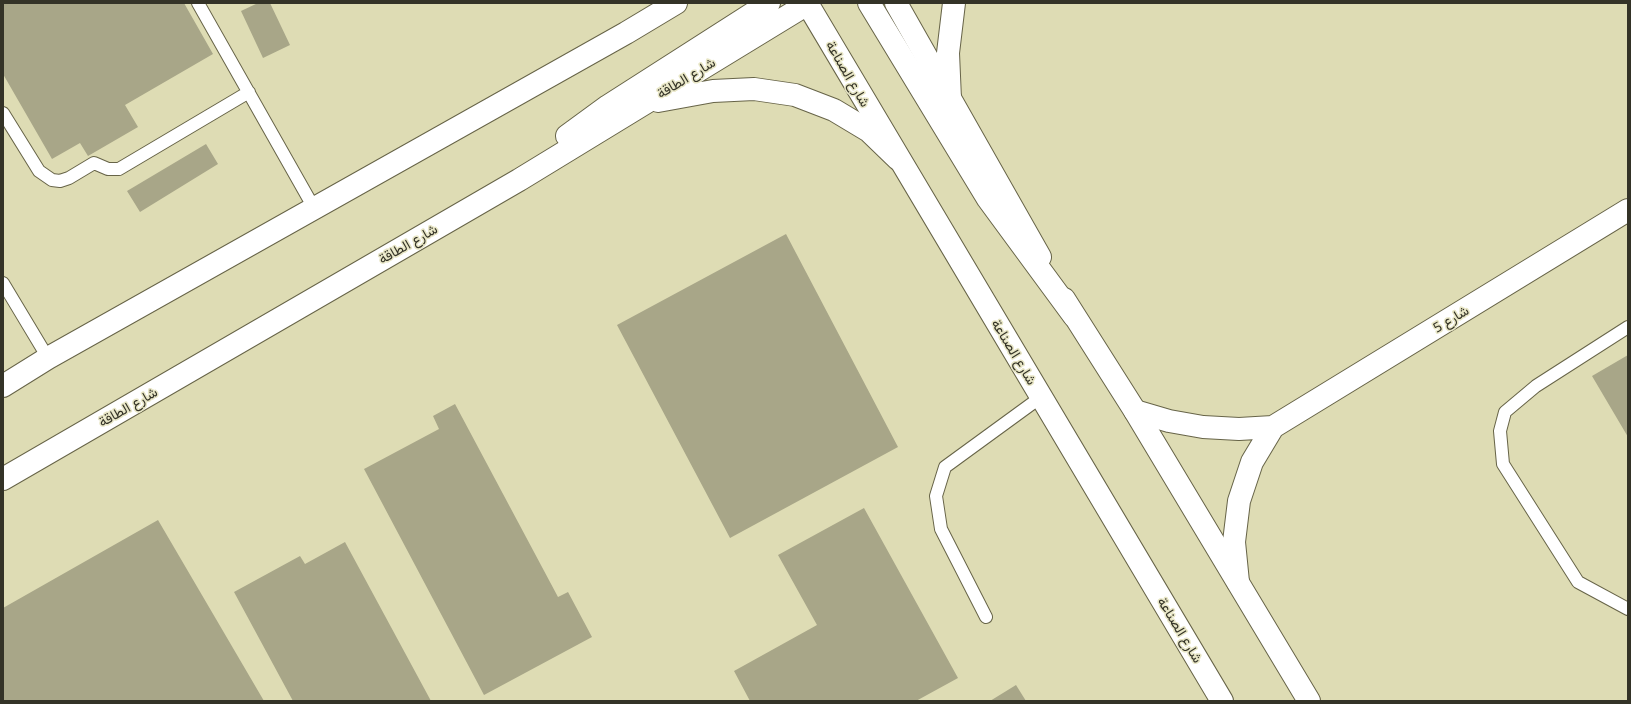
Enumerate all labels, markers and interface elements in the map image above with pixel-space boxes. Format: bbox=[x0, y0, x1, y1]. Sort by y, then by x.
street label: شارع الصناعة bbox=[822, 38, 874, 110]
street label: شارع الطاقة bbox=[654, 54, 718, 102]
street label: شارع الطاقة bbox=[376, 220, 440, 268]
street label: شارع 5 bbox=[1430, 302, 1472, 336]
street label: شارع الصناعة bbox=[988, 316, 1040, 388]
street label: شارع الطاقة bbox=[96, 383, 160, 431]
street label: شارع الصناعة bbox=[1154, 594, 1206, 666]

